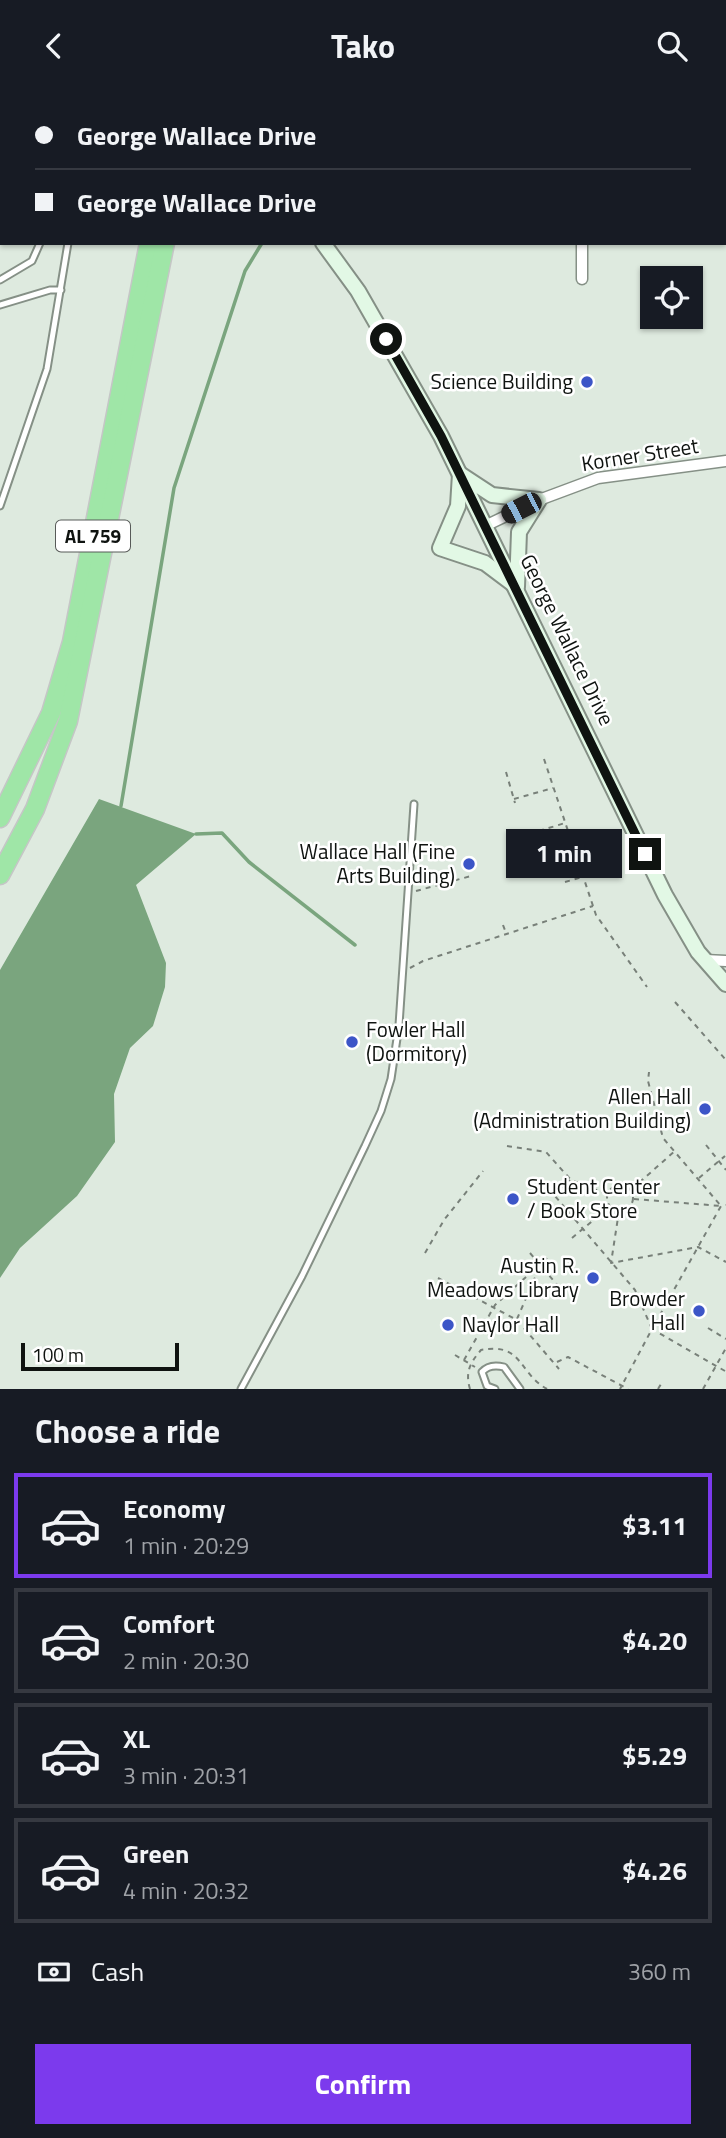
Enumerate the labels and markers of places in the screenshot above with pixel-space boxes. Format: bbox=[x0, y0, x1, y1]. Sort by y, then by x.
place label: Science Building bbox=[430, 365, 573, 397]
marker: Science Building bbox=[579, 374, 595, 390]
place label: Wallace Hall (Fine Arts Building) bbox=[300, 835, 455, 891]
marker: Wallace Hall (Fine Arts Building) bbox=[461, 856, 477, 872]
place label: Fowler Hall (Dormitory) bbox=[366, 1013, 467, 1069]
marker: Fowler Hall (Dormitory) bbox=[344, 1034, 360, 1050]
place label: Allen Hall (Administration Building) bbox=[473, 1080, 691, 1136]
marker: Allen Hall (Administration Building) bbox=[697, 1101, 713, 1117]
place label: Student Center / Book Store bbox=[527, 1170, 660, 1226]
marker: Student Center / Book Store bbox=[505, 1191, 521, 1207]
place label: Austin R. Meadows Library bbox=[427, 1249, 579, 1305]
marker: Austin R. Meadows Library bbox=[585, 1270, 601, 1286]
place label: Browder Hall bbox=[609, 1282, 685, 1338]
marker: Browder Hall bbox=[691, 1303, 707, 1319]
place label: Naylor Hall bbox=[462, 1308, 559, 1340]
marker: Naylor Hall bbox=[440, 1317, 456, 1333]

